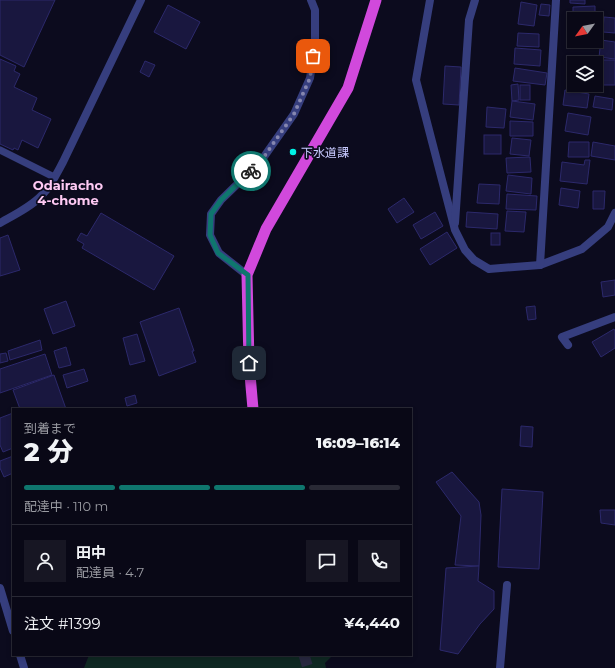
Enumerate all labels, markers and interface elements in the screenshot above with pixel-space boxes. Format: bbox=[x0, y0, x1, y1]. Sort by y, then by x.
north arrow bbox=[567, 12, 603, 48]
map controls bbox=[567, 12, 603, 92]
pin bbox=[296, 39, 330, 73]
icon: bag bbox=[302, 45, 324, 67]
button: layers bbox=[567, 56, 603, 92]
place label: 下水道課 bbox=[301, 145, 349, 160]
marker: 下水道課 bbox=[288, 147, 298, 157]
courier bbox=[231, 151, 271, 191]
icon: bike bbox=[240, 160, 262, 182]
district label: Odairacho 4-chome bbox=[33, 177, 104, 208]
pin bbox=[232, 346, 266, 380]
icon: home bbox=[238, 352, 260, 374]
text: 到着まで bbox=[24, 420, 76, 436]
text: 16:09–16:14 bbox=[316, 433, 400, 452]
text: 2 分 bbox=[24, 436, 73, 468]
text: 配達中 · 110 m bbox=[24, 498, 108, 514]
button: person bbox=[24, 540, 66, 582]
button: chat bbox=[306, 540, 348, 582]
button: phone bbox=[358, 540, 400, 582]
text: 田中 bbox=[76, 543, 106, 562]
text: 配達員 · 4.7 bbox=[76, 564, 144, 580]
text: ¥4,440 bbox=[344, 613, 400, 632]
text: 注文 #1399 bbox=[24, 614, 101, 633]

